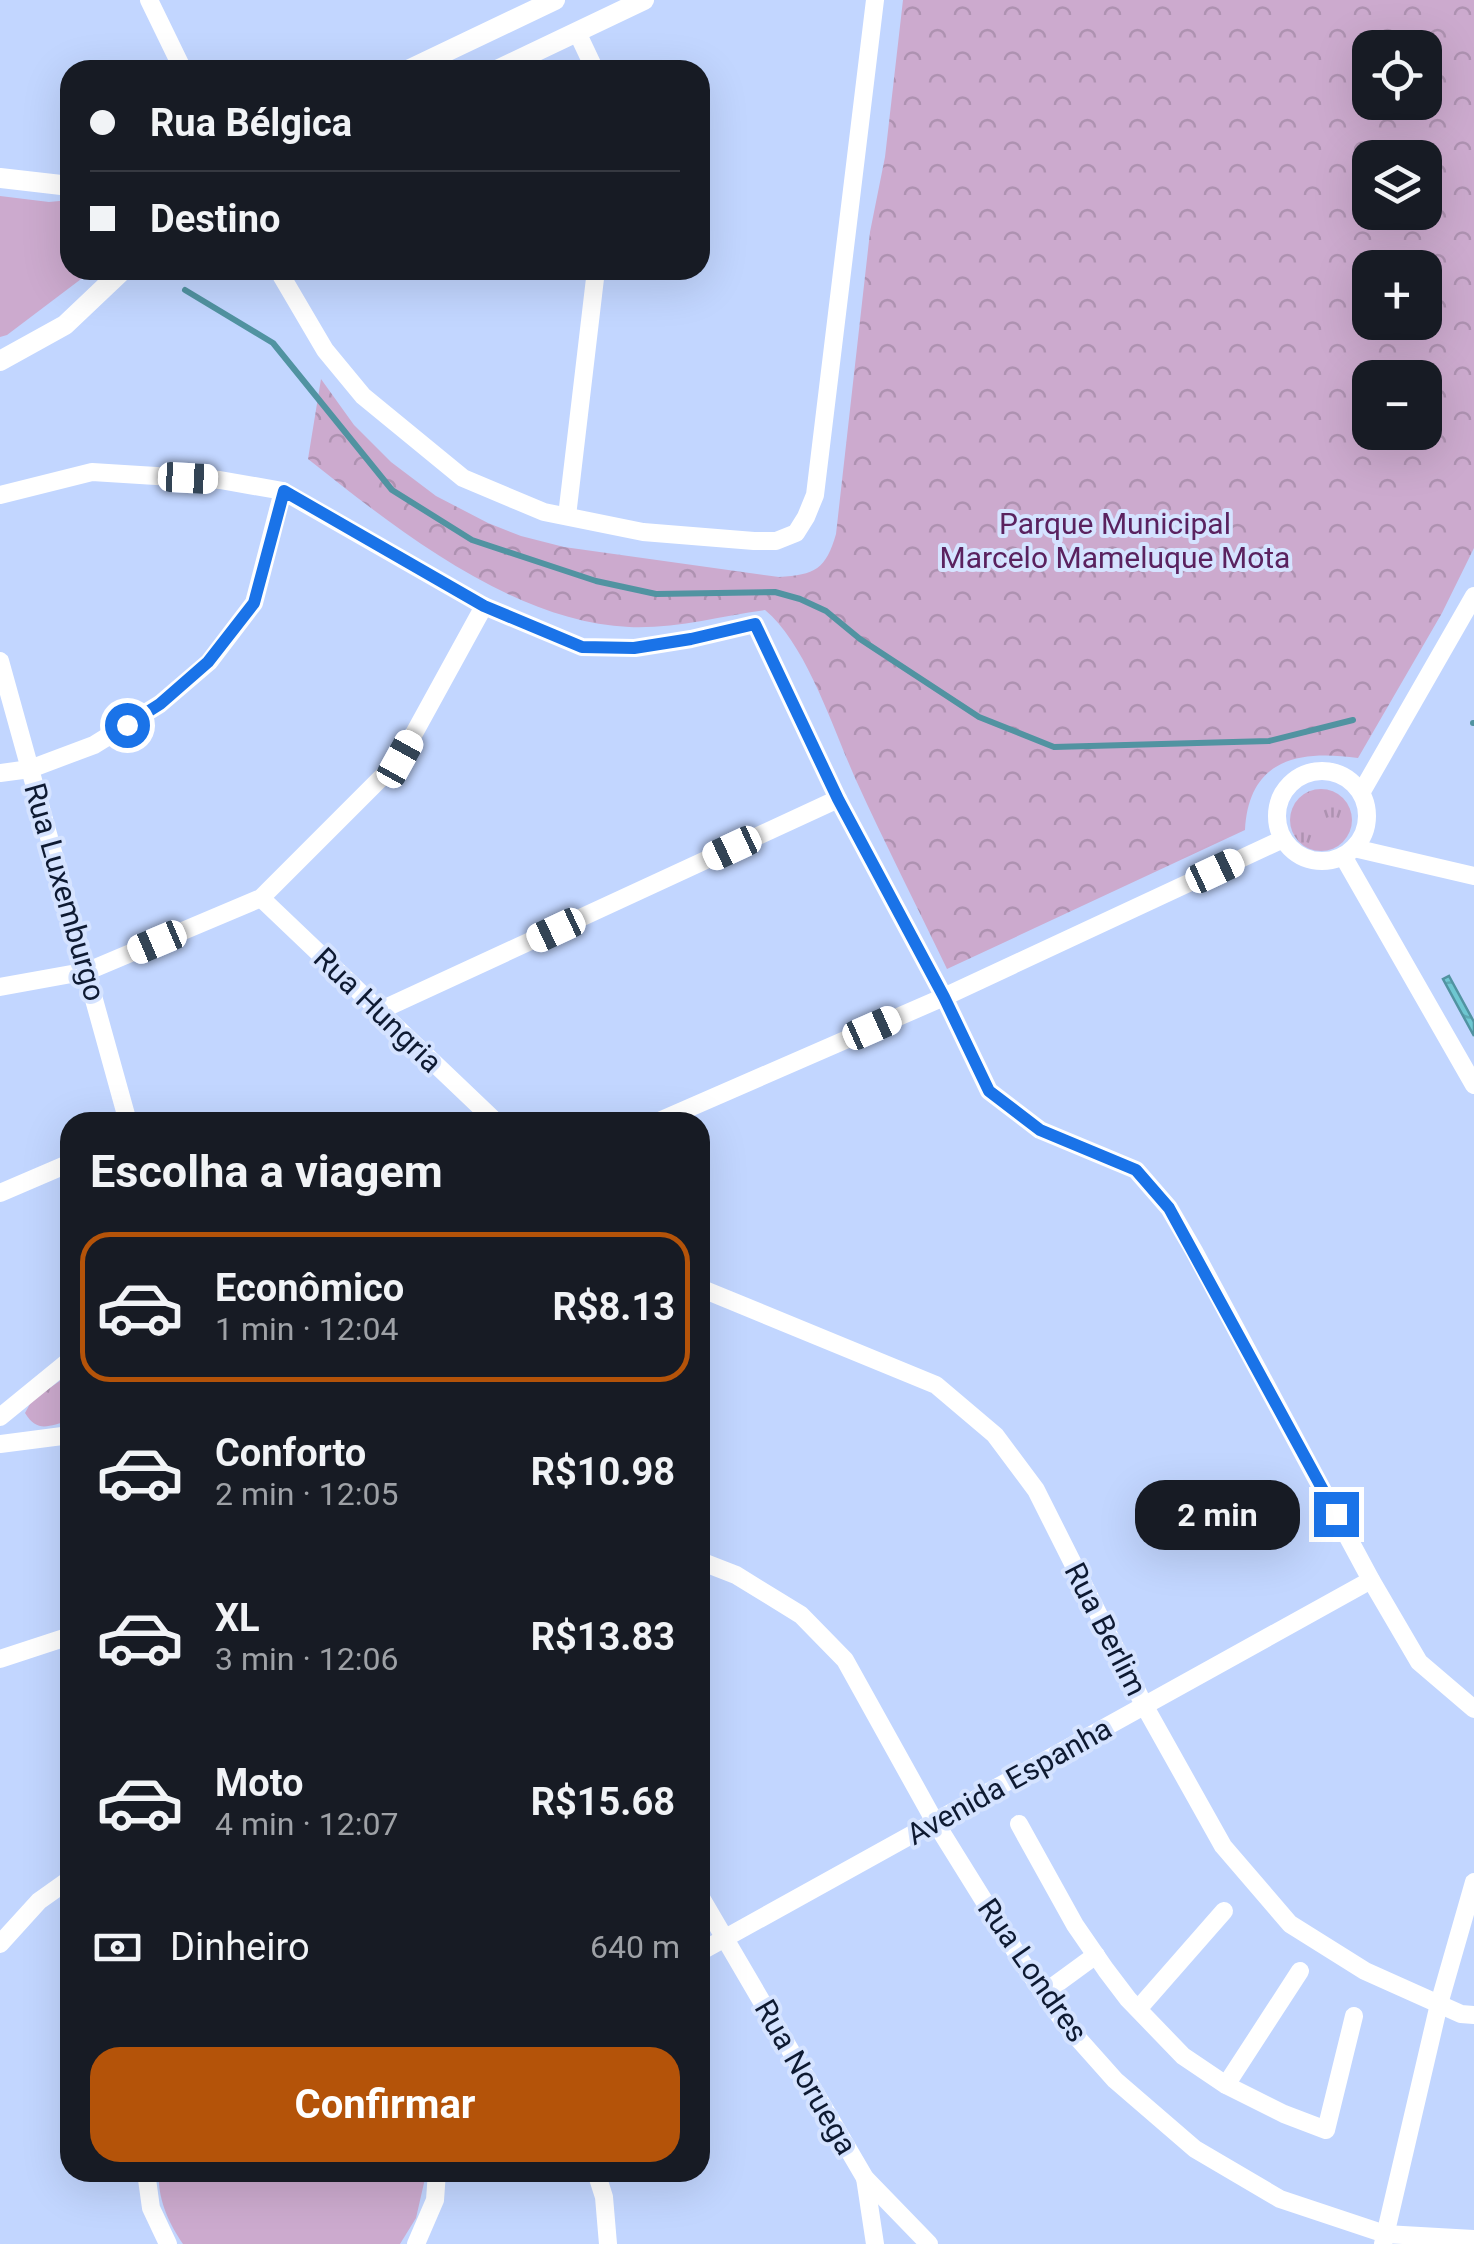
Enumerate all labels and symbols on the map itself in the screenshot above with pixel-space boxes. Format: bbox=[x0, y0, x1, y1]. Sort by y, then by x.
car bbox=[157, 461, 219, 495]
park label: Parque Municipal Marcelo Mameluque Mota bbox=[940, 506, 1290, 575]
route start bbox=[105, 703, 150, 748]
car bbox=[372, 725, 428, 793]
street label: Rua Luxemburgo bbox=[17, 779, 113, 1005]
car bbox=[698, 822, 766, 874]
car bbox=[1181, 845, 1249, 897]
car bbox=[522, 904, 590, 956]
car bbox=[124, 916, 190, 968]
street label: Rua Hungria bbox=[307, 940, 449, 1080]
car bbox=[838, 1002, 906, 1054]
callout: 2 min bbox=[1136, 1479, 1301, 1549]
route end bbox=[1314, 1492, 1359, 1537]
street label: Rua Berlim bbox=[1058, 1557, 1154, 1701]
street label: Avenida Espanha bbox=[900, 1710, 1118, 1852]
street label: Rua Londres bbox=[971, 1892, 1095, 2048]
street label: Rua Noruega bbox=[748, 1993, 864, 2161]

